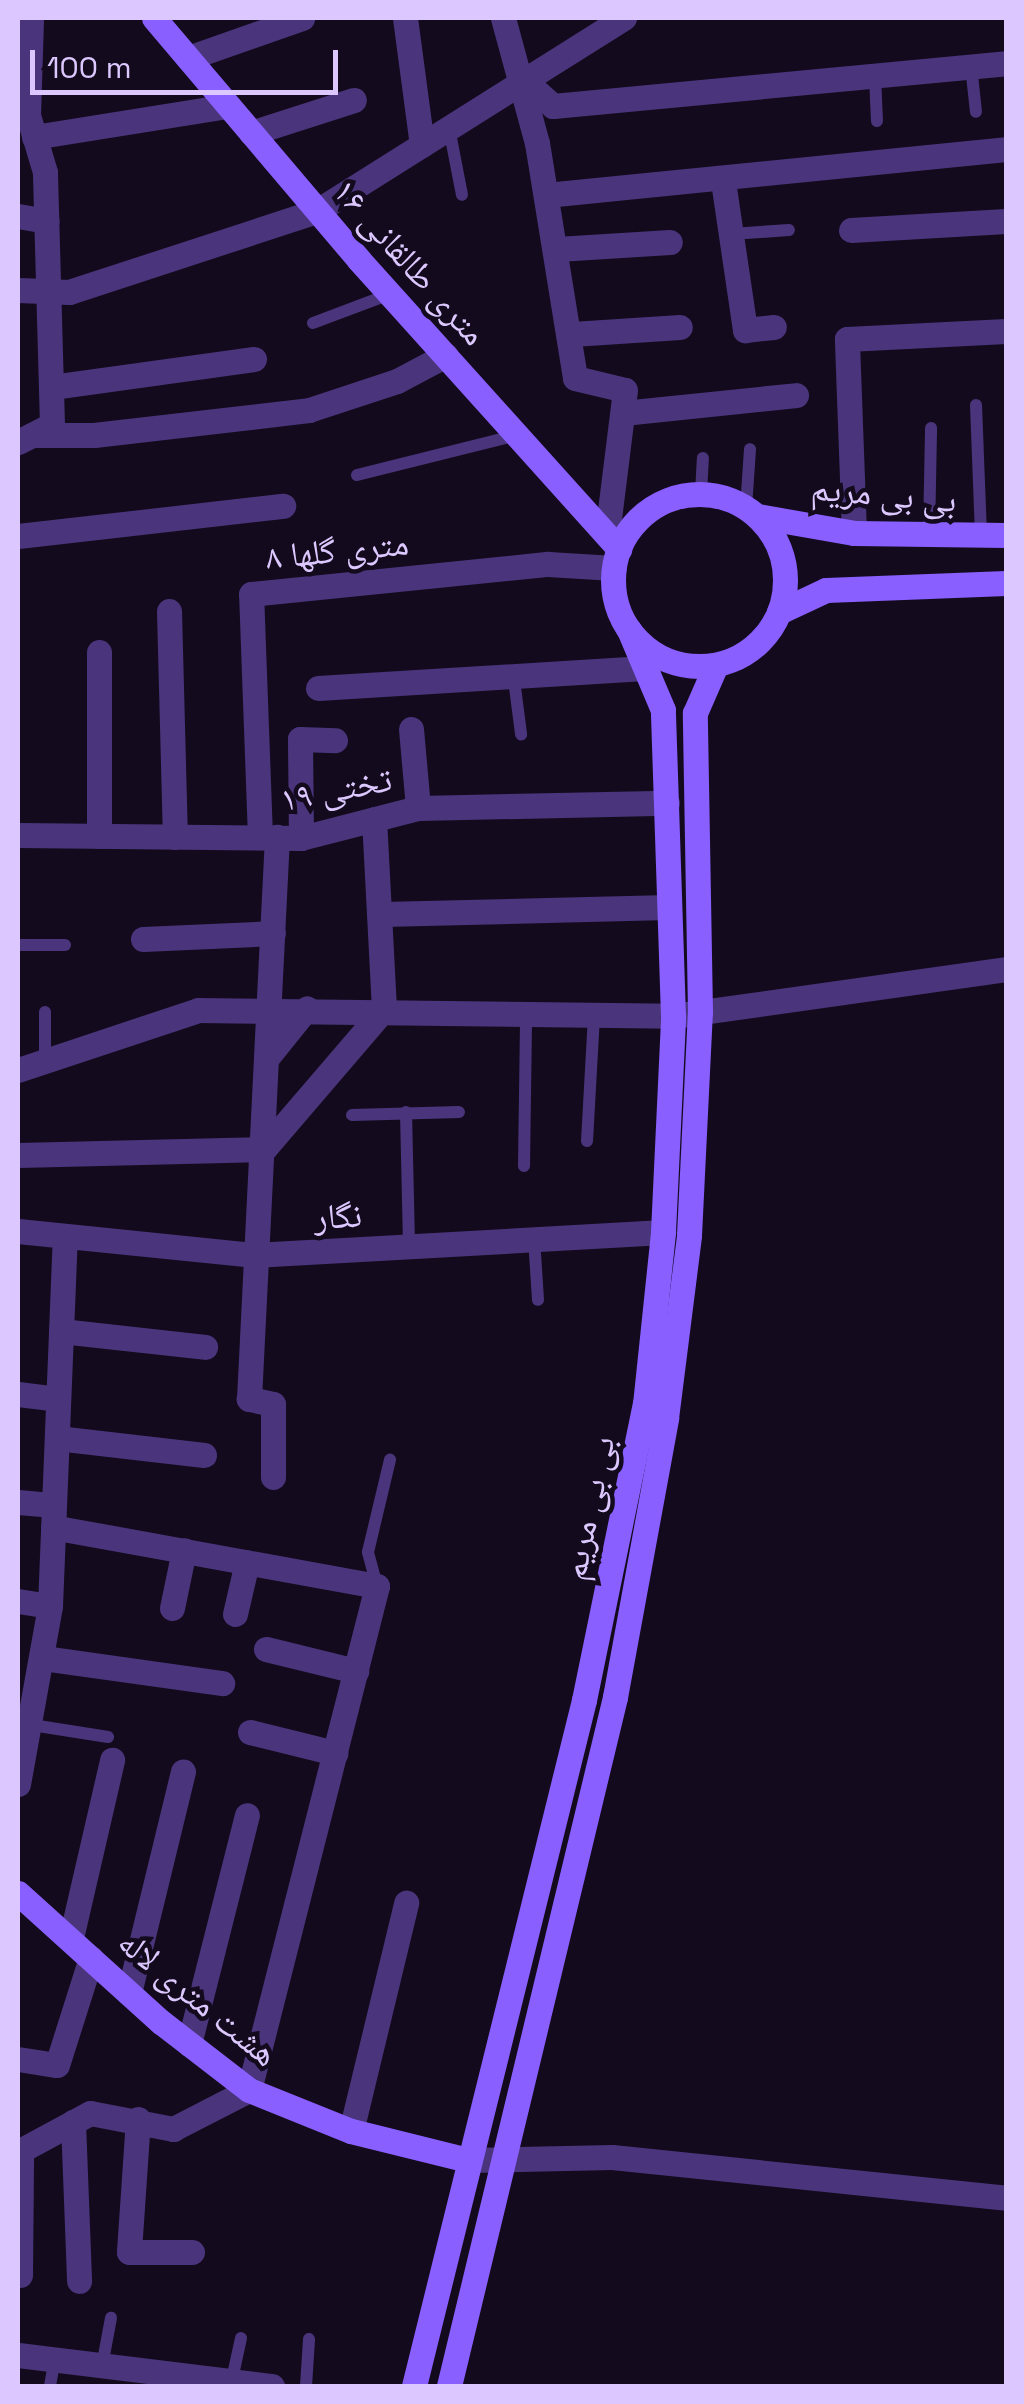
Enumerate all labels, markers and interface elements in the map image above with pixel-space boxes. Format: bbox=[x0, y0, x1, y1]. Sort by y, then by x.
scale bar bbox=[35, 30, 342, 92]
text: 100 m bbox=[47, 48, 132, 87]
street label: ۱۶ متری طالقانی bbox=[324, 170, 496, 354]
street label: بی بی مریم bbox=[809, 467, 959, 521]
street label: ۸ متری گلها bbox=[264, 522, 410, 578]
street label: تختی ۱۹ bbox=[277, 758, 395, 820]
street label: نگار bbox=[313, 1194, 363, 1238]
street label: بی بی مریم bbox=[552, 1432, 624, 1584]
street label: هشت متری لاله bbox=[110, 1921, 286, 2075]

